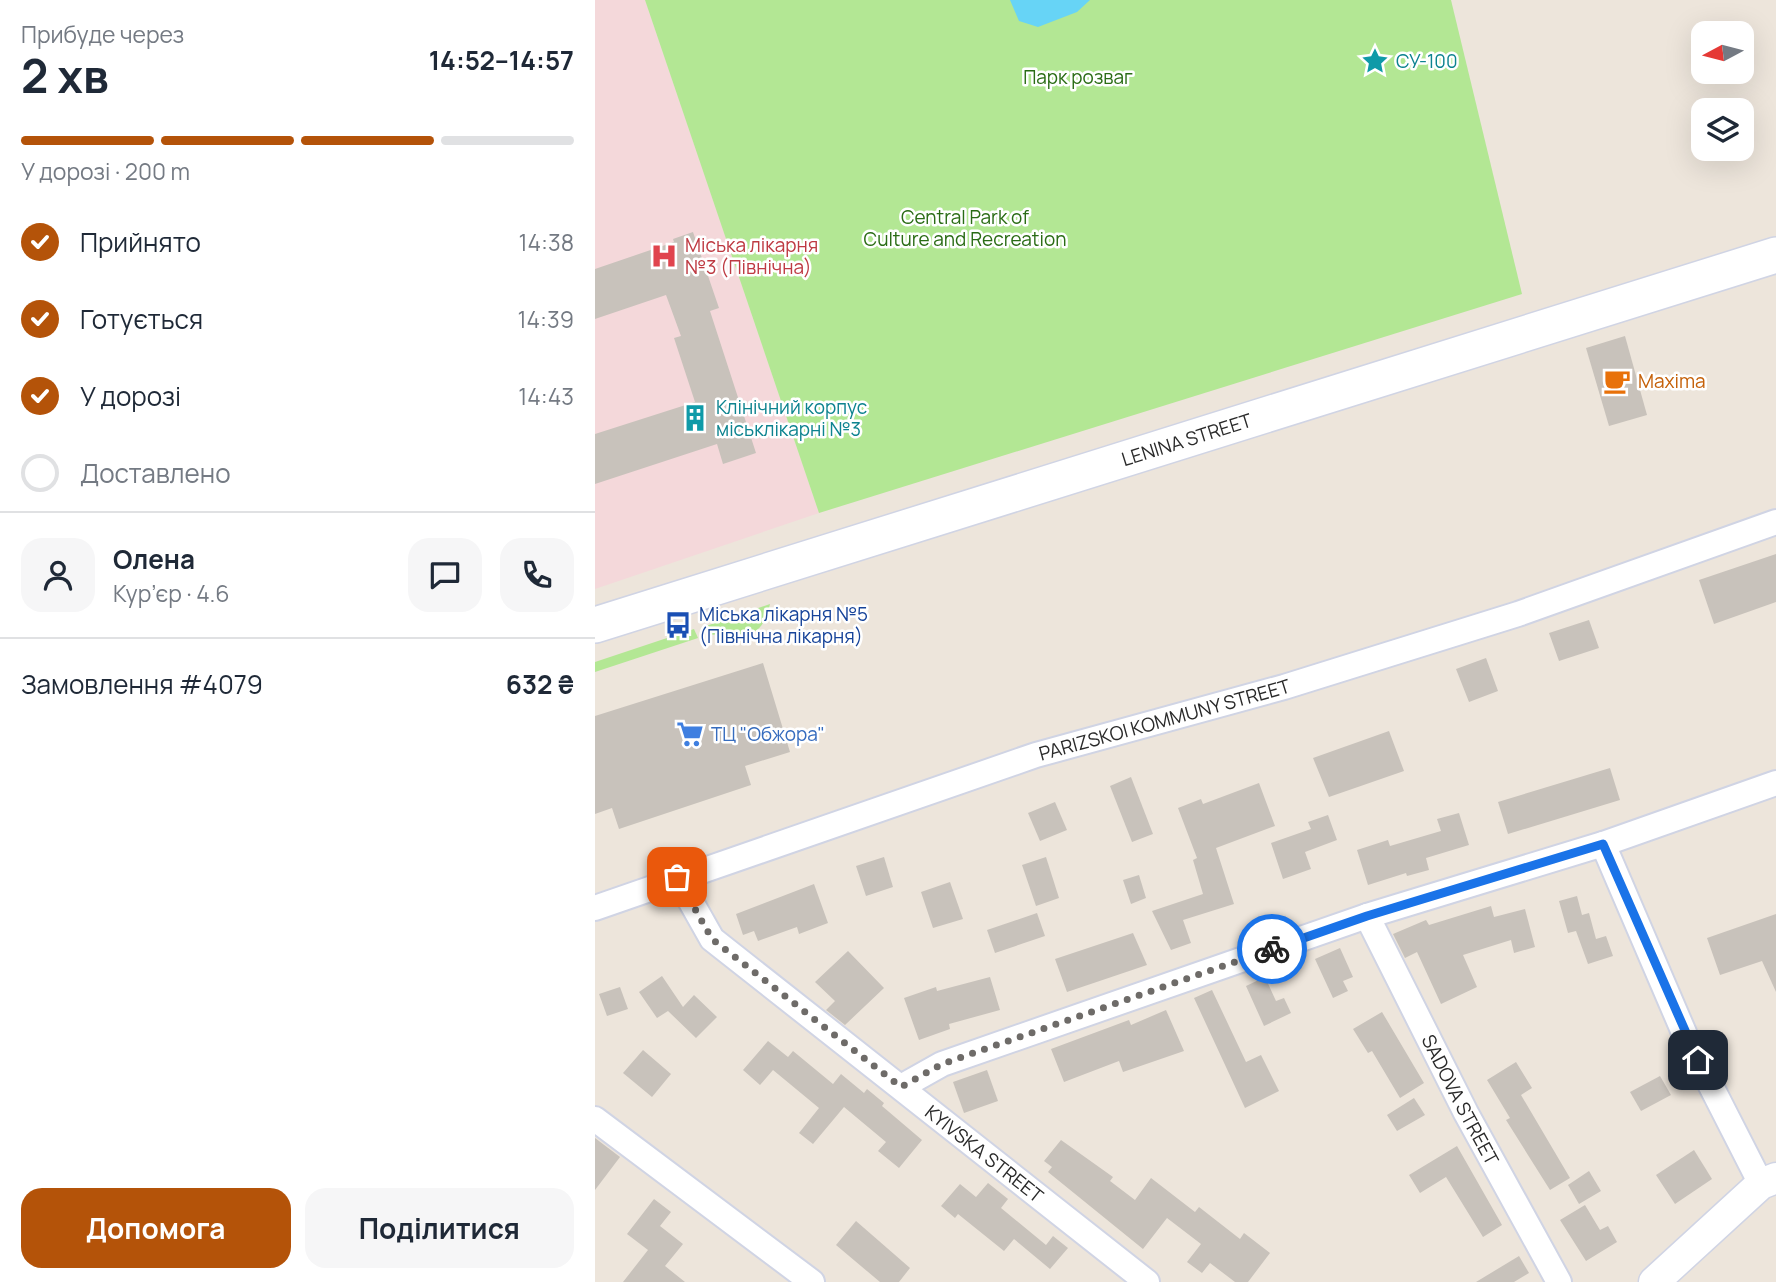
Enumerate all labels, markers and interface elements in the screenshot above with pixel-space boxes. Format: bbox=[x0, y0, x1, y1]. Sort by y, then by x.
text: Прибуде через bbox=[21, 18, 184, 50]
north arrow bbox=[1691, 21, 1753, 84]
map controls bbox=[1691, 21, 1754, 161]
text: 14:52–14:57 bbox=[429, 42, 574, 78]
text: 2 хв bbox=[21, 44, 109, 107]
place icon: СУ-100 bbox=[1360, 46, 1390, 76]
place label: СУ-100 bbox=[1396, 48, 1458, 74]
park label: Парк розваг bbox=[1023, 64, 1133, 90]
button: layers bbox=[1691, 98, 1754, 161]
text: У дорозі · 200 m bbox=[21, 155, 190, 187]
park label: Central Park of Culture and Recreation bbox=[864, 204, 1066, 252]
icon: check bbox=[21, 223, 59, 261]
text: Прийнято bbox=[80, 224, 201, 260]
text: 14:38 bbox=[519, 226, 574, 258]
place label: Міська лікарня №3 (Північна) bbox=[685, 232, 818, 280]
hospital icon: Міська лікарня №3 (Північна) bbox=[649, 241, 679, 271]
icon: check bbox=[21, 300, 59, 338]
text: Готується bbox=[80, 301, 203, 337]
text: 14:39 bbox=[518, 303, 574, 335]
cafe icon: Maxima bbox=[1602, 366, 1632, 396]
place label: Maxima bbox=[1638, 368, 1706, 394]
icon: check bbox=[21, 377, 59, 415]
text: У дорозі bbox=[80, 378, 181, 414]
text: 14:43 bbox=[518, 380, 574, 412]
place label: Клінічний корпус міськлікарні №3 bbox=[716, 394, 867, 442]
building icon: Клінічний корпус міськлікарні №3 bbox=[680, 403, 710, 433]
street label: LENINA STREET bbox=[1118, 407, 1256, 472]
text: Доставлено bbox=[80, 455, 231, 491]
button: person bbox=[21, 538, 95, 612]
button: chat bbox=[408, 538, 482, 612]
button: phone bbox=[500, 538, 574, 612]
text: Олена bbox=[113, 541, 195, 577]
text: Кур’єр · 4.6 bbox=[113, 577, 230, 609]
place label: Міська лікарня №5 (Північна лікарня) bbox=[699, 601, 868, 649]
bus stop icon: Міська лікарня №5 (Північна лікарня) bbox=[663, 610, 693, 640]
text: Замовлення #4079 bbox=[21, 666, 263, 702]
text: 632 ₴ bbox=[506, 666, 574, 702]
street label: PARIZSKOI KOMMUNY STREET bbox=[1036, 673, 1294, 767]
supermarket icon: ТЦ "Обжора" bbox=[675, 719, 705, 749]
place label: ТЦ "Обжора" bbox=[711, 721, 825, 747]
pin bbox=[647, 847, 707, 907]
icon: bag bbox=[658, 858, 696, 896]
courier bbox=[1237, 914, 1307, 984]
icon: bike bbox=[1253, 930, 1291, 968]
street label: SADOVA STREET bbox=[1416, 1030, 1505, 1170]
pin bbox=[1668, 1030, 1728, 1090]
icon: home bbox=[1679, 1041, 1717, 1079]
street label: KYIVSKA STREET bbox=[920, 1099, 1049, 1209]
button: Допомога bbox=[21, 1188, 291, 1268]
button: Поділитися bbox=[305, 1188, 574, 1268]

